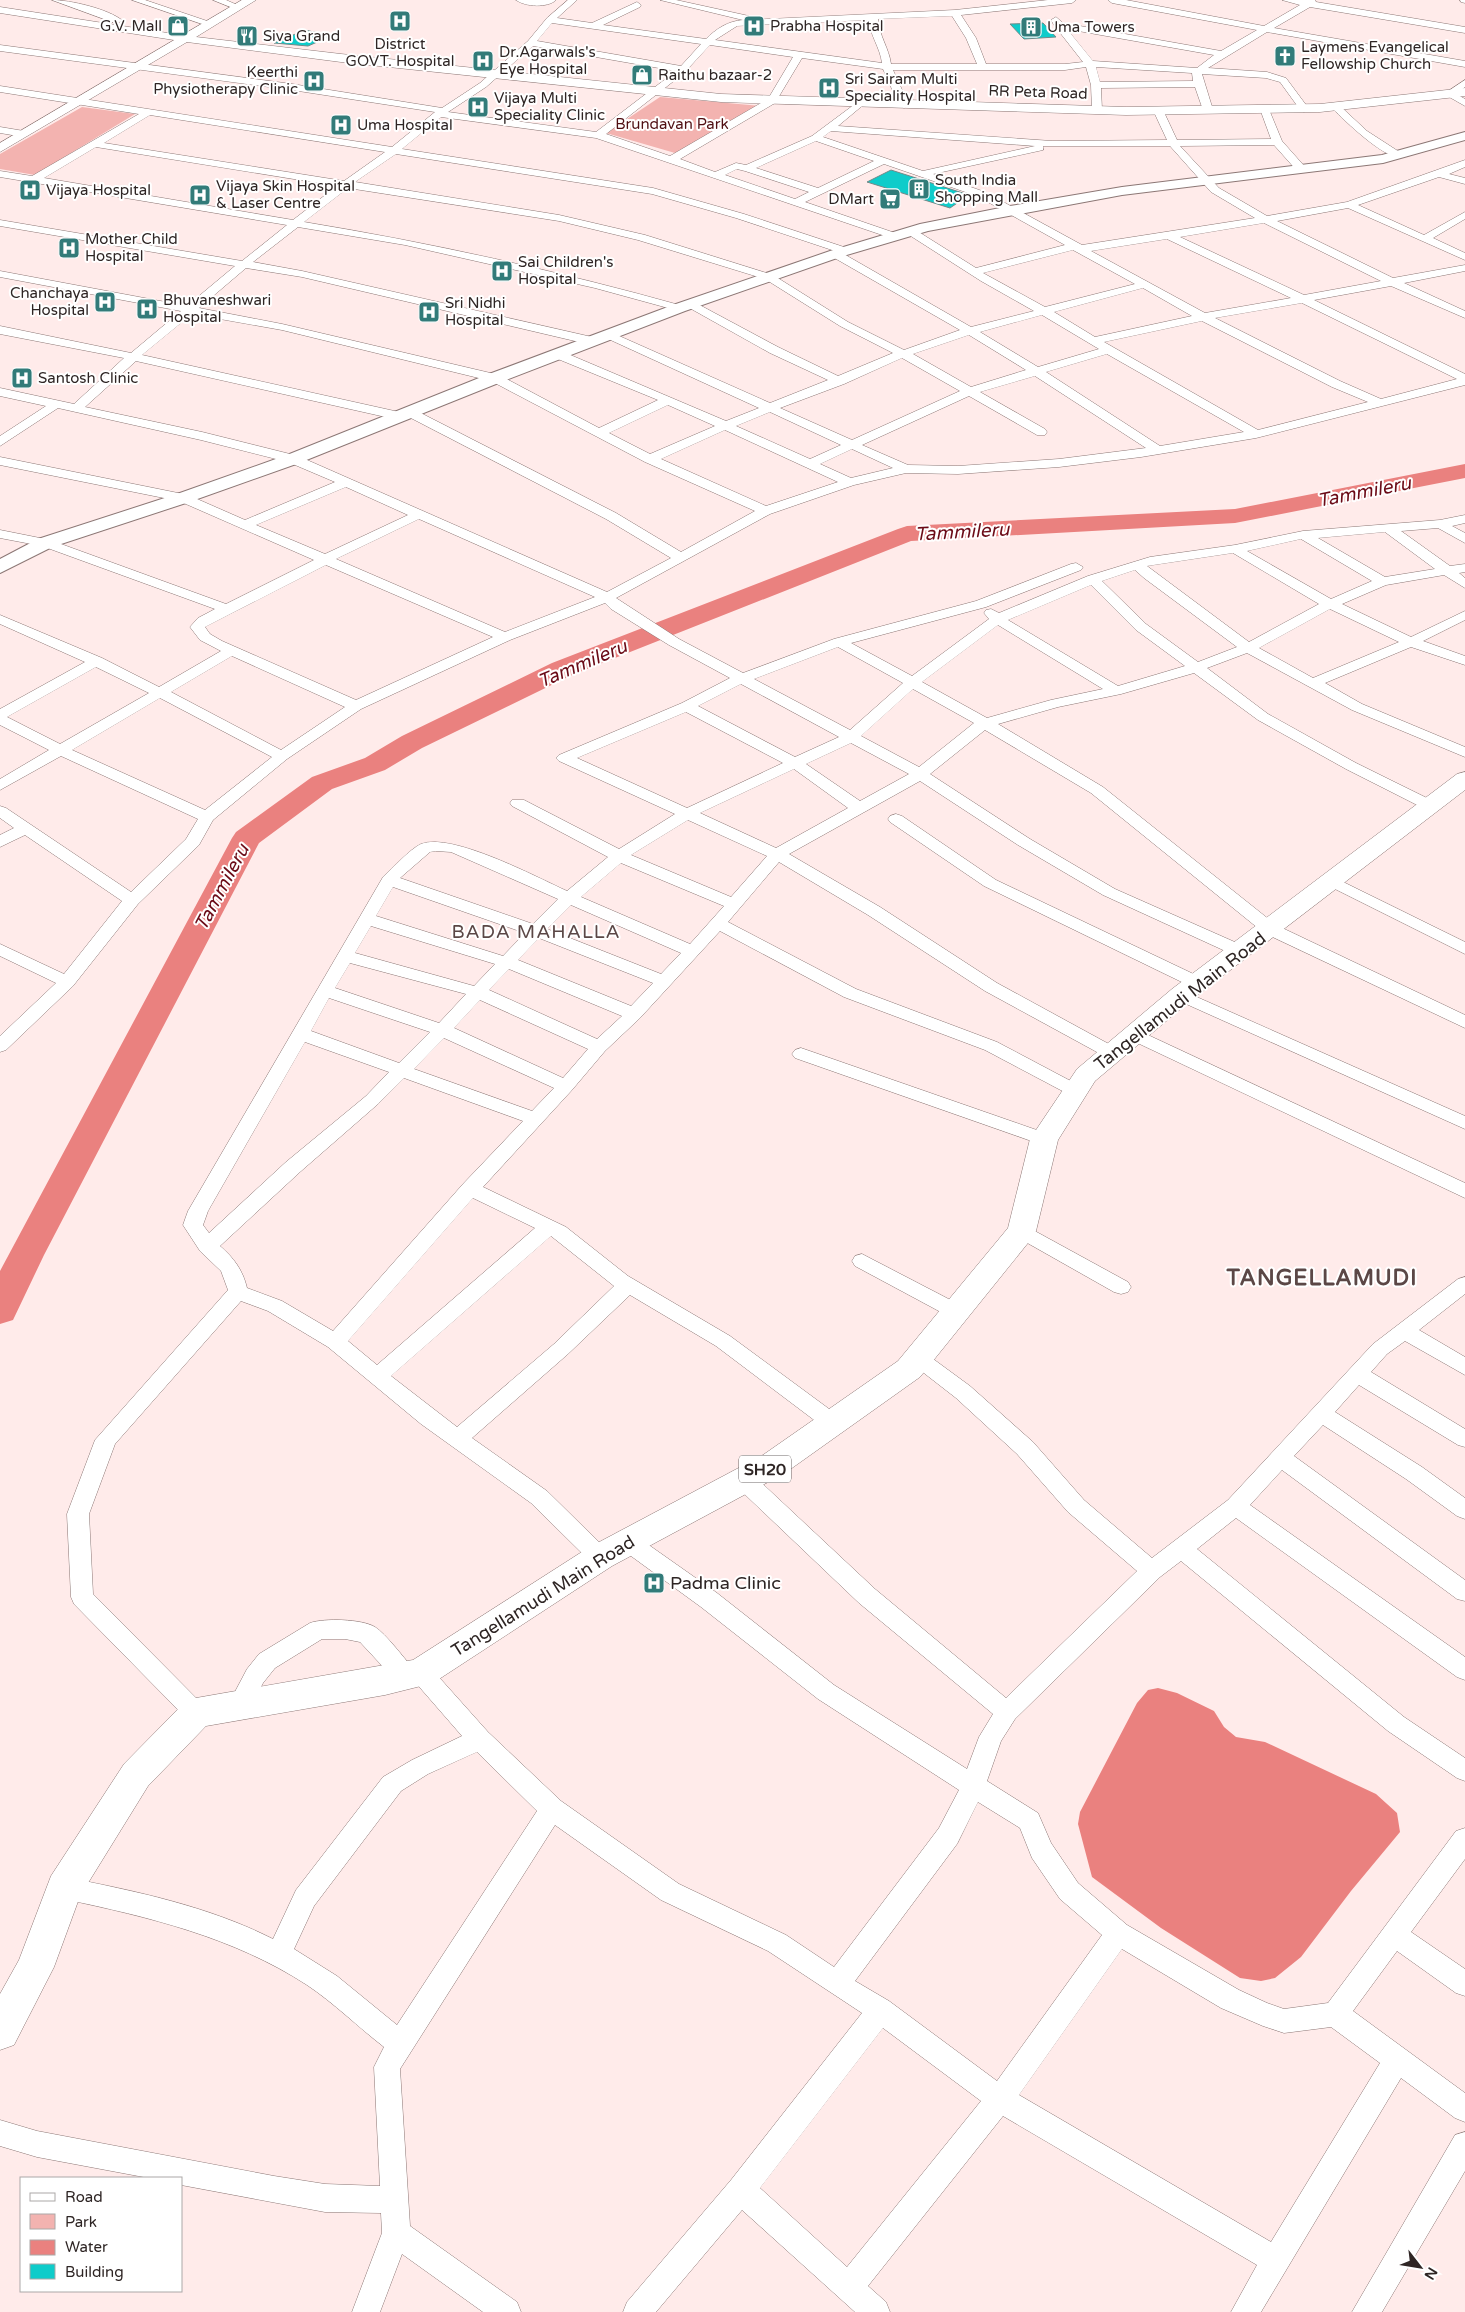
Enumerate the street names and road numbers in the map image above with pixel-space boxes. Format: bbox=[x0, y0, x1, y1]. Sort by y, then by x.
street label: RR Peta Road bbox=[988, 81, 1088, 103]
street label: Tangellamudi Main Road bbox=[1090, 927, 1270, 1075]
road number: SH20 bbox=[739, 1456, 791, 1482]
street label: Tangellamudi Main Road bbox=[447, 1530, 639, 1662]

